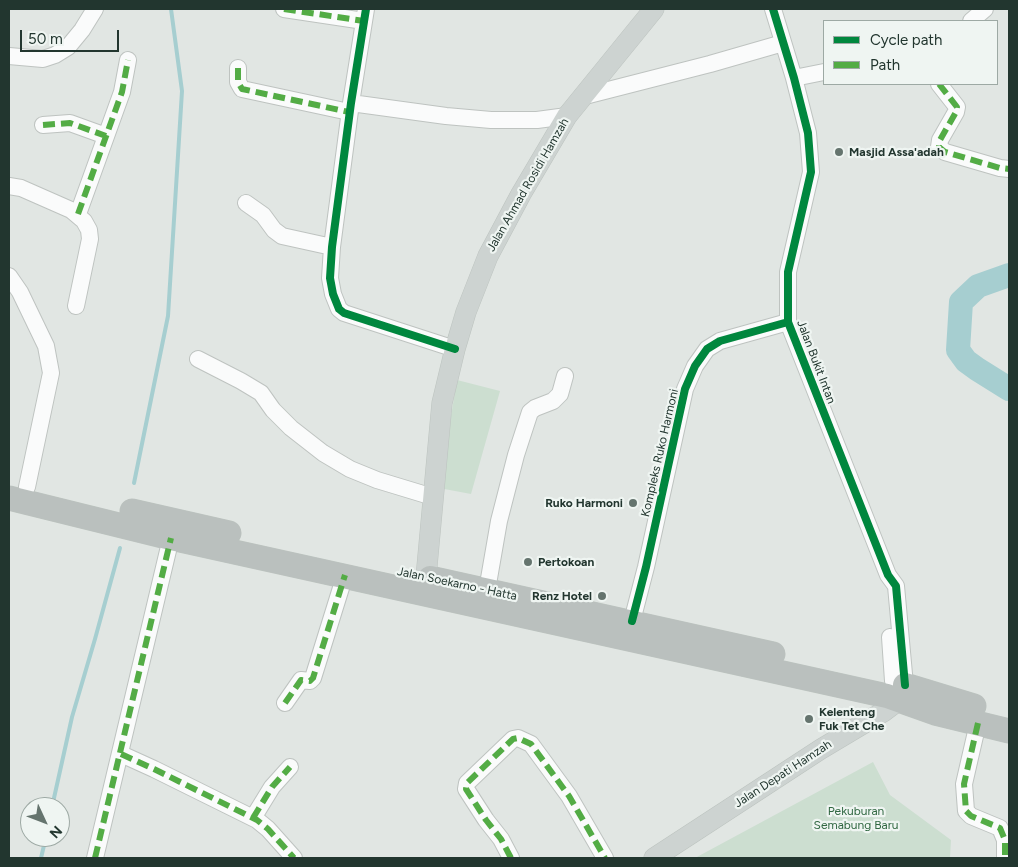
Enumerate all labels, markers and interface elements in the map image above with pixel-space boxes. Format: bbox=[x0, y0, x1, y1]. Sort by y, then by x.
scale bar bbox=[22, 20, 121, 52]
legend bbox=[823, 20, 998, 85]
text: 50 m bbox=[28, 30, 63, 48]
text: Cycle path bbox=[870, 31, 942, 49]
text: Path bbox=[870, 56, 900, 74]
street label: Jalan Ahmad Rosidi Hamzah bbox=[484, 116, 572, 254]
place label: Masjid Assa'adah bbox=[849, 145, 944, 159]
marker: Masjid Assa'adah bbox=[833, 146, 845, 158]
street label: Jalan Bukit Intan bbox=[793, 318, 839, 406]
street label: Kompleks Ruko Harmoni bbox=[638, 388, 682, 518]
place label: Ruko Harmoni bbox=[545, 496, 623, 510]
marker: Ruko Harmoni bbox=[627, 497, 639, 509]
place label: Pertokoan bbox=[538, 555, 594, 569]
marker: Pertokoan bbox=[522, 556, 534, 568]
street label: Jalan Soekarno - Hatta bbox=[396, 564, 518, 604]
place label: Renz Hotel bbox=[532, 589, 592, 603]
marker: Renz Hotel bbox=[596, 590, 608, 602]
place label: Kelenteng Fuk Tet Che bbox=[819, 705, 884, 733]
marker: Kelenteng Fuk Tet Che bbox=[803, 713, 815, 725]
street label: Jalan Depati Hamzah bbox=[732, 737, 834, 811]
north arrow bbox=[20, 797, 70, 847]
park label: Pekuburan Semabung Baru bbox=[814, 804, 898, 832]
text: N bbox=[46, 822, 66, 842]

